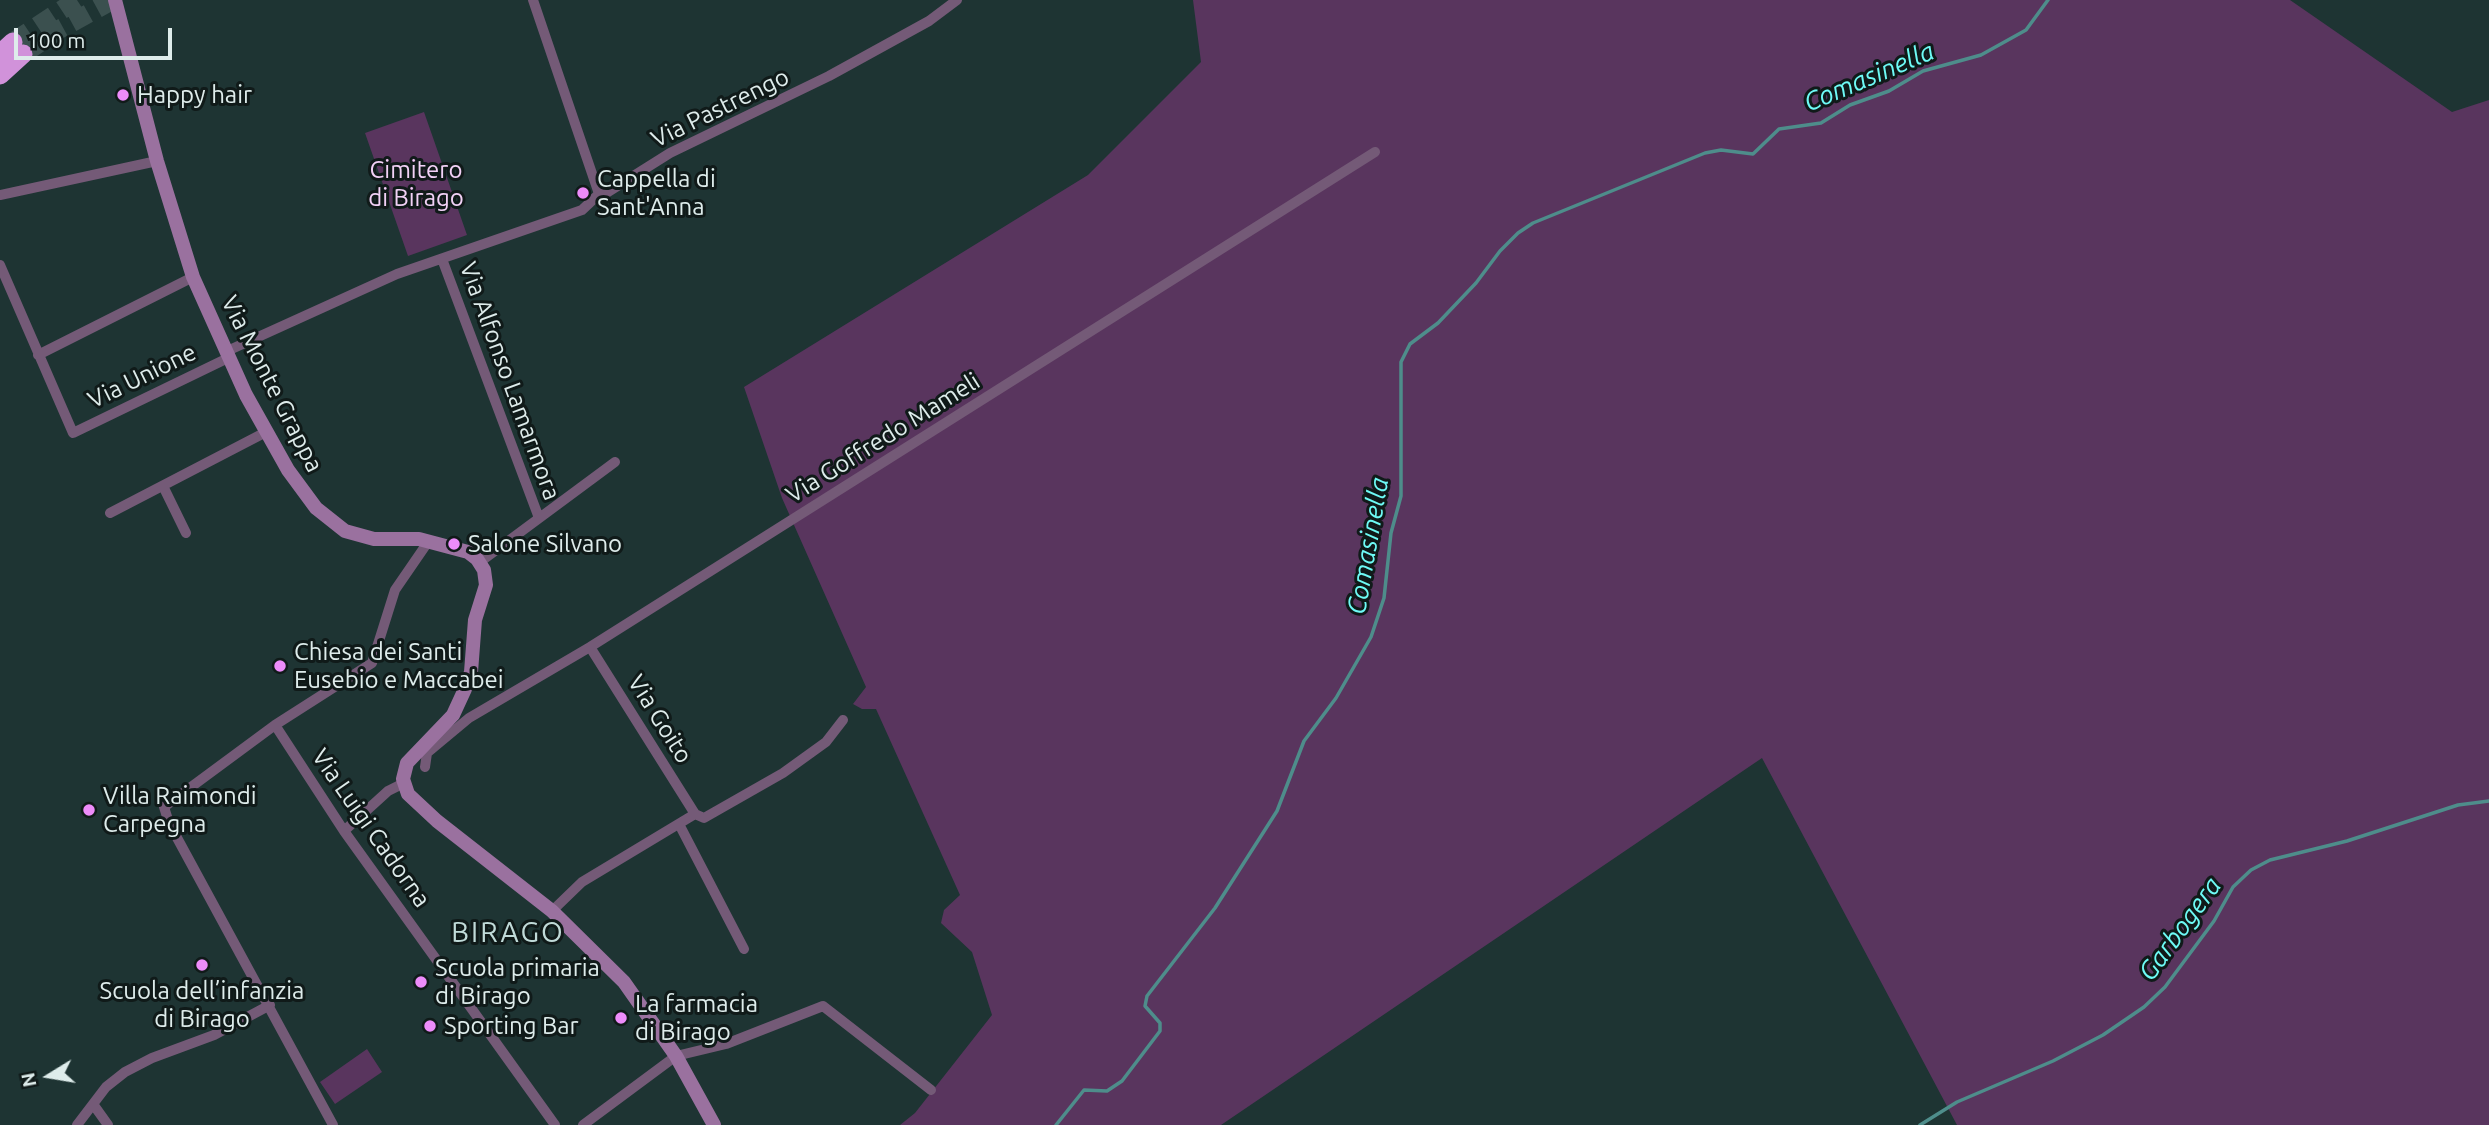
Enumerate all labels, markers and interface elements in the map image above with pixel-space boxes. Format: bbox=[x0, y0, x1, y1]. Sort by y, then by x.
scale bar bbox=[18, 14, 175, 58]
text: 100 m bbox=[27, 28, 85, 52]
water label: Comasinella bbox=[1799, 36, 1939, 118]
street label: Via Pastrengo bbox=[646, 62, 794, 154]
place label: Happy hair bbox=[137, 81, 252, 109]
marker: Happy hair bbox=[115, 87, 131, 103]
park label: Cimitero di Birago bbox=[368, 156, 464, 212]
place label: Cappella di Sant'Anna bbox=[597, 165, 716, 221]
marker: Cappella di Sant'Anna bbox=[575, 185, 591, 201]
street label: Via Alfonso Lamarmora bbox=[454, 258, 566, 504]
street label: Via Monte Grappa bbox=[215, 291, 329, 477]
street label: Via Unione bbox=[83, 338, 201, 414]
street label: Via Goffredo Mameli bbox=[781, 367, 985, 509]
water label: Comasinella bbox=[1341, 475, 1395, 617]
place label: Salone Silvano bbox=[468, 530, 622, 558]
marker: Salone Silvano bbox=[446, 536, 462, 552]
place label: Chiesa dei Santi Eusebio e Maccabei bbox=[294, 638, 504, 694]
marker: Chiesa dei Santi Eusebio e Maccabei bbox=[272, 658, 288, 674]
street label: Via Goito bbox=[622, 669, 698, 769]
street label: Via Luigi Cadorna bbox=[306, 743, 436, 913]
place label: Villa Raimondi Carpegna bbox=[103, 782, 257, 838]
marker: Villa Raimondi Carpegna bbox=[81, 802, 97, 818]
water label: Garbogera bbox=[2132, 871, 2228, 987]
district label: BIRAGO bbox=[452, 916, 564, 950]
place label: Scuola primaria di Birago bbox=[435, 954, 600, 1010]
marker: Scuola dell’infanzia di Birago bbox=[194, 957, 210, 973]
marker: Scuola primaria di Birago bbox=[413, 974, 429, 990]
place label: Scuola dell’infanzia di Birago bbox=[100, 977, 304, 1033]
place label: La farmacia di Birago bbox=[635, 990, 758, 1046]
marker: La farmacia di Birago bbox=[613, 1010, 629, 1026]
place label: Sporting Bar bbox=[444, 1012, 579, 1040]
marker: Sporting Bar bbox=[422, 1018, 438, 1034]
north arrow bbox=[14, 1041, 84, 1111]
text: N bbox=[16, 1071, 41, 1089]

